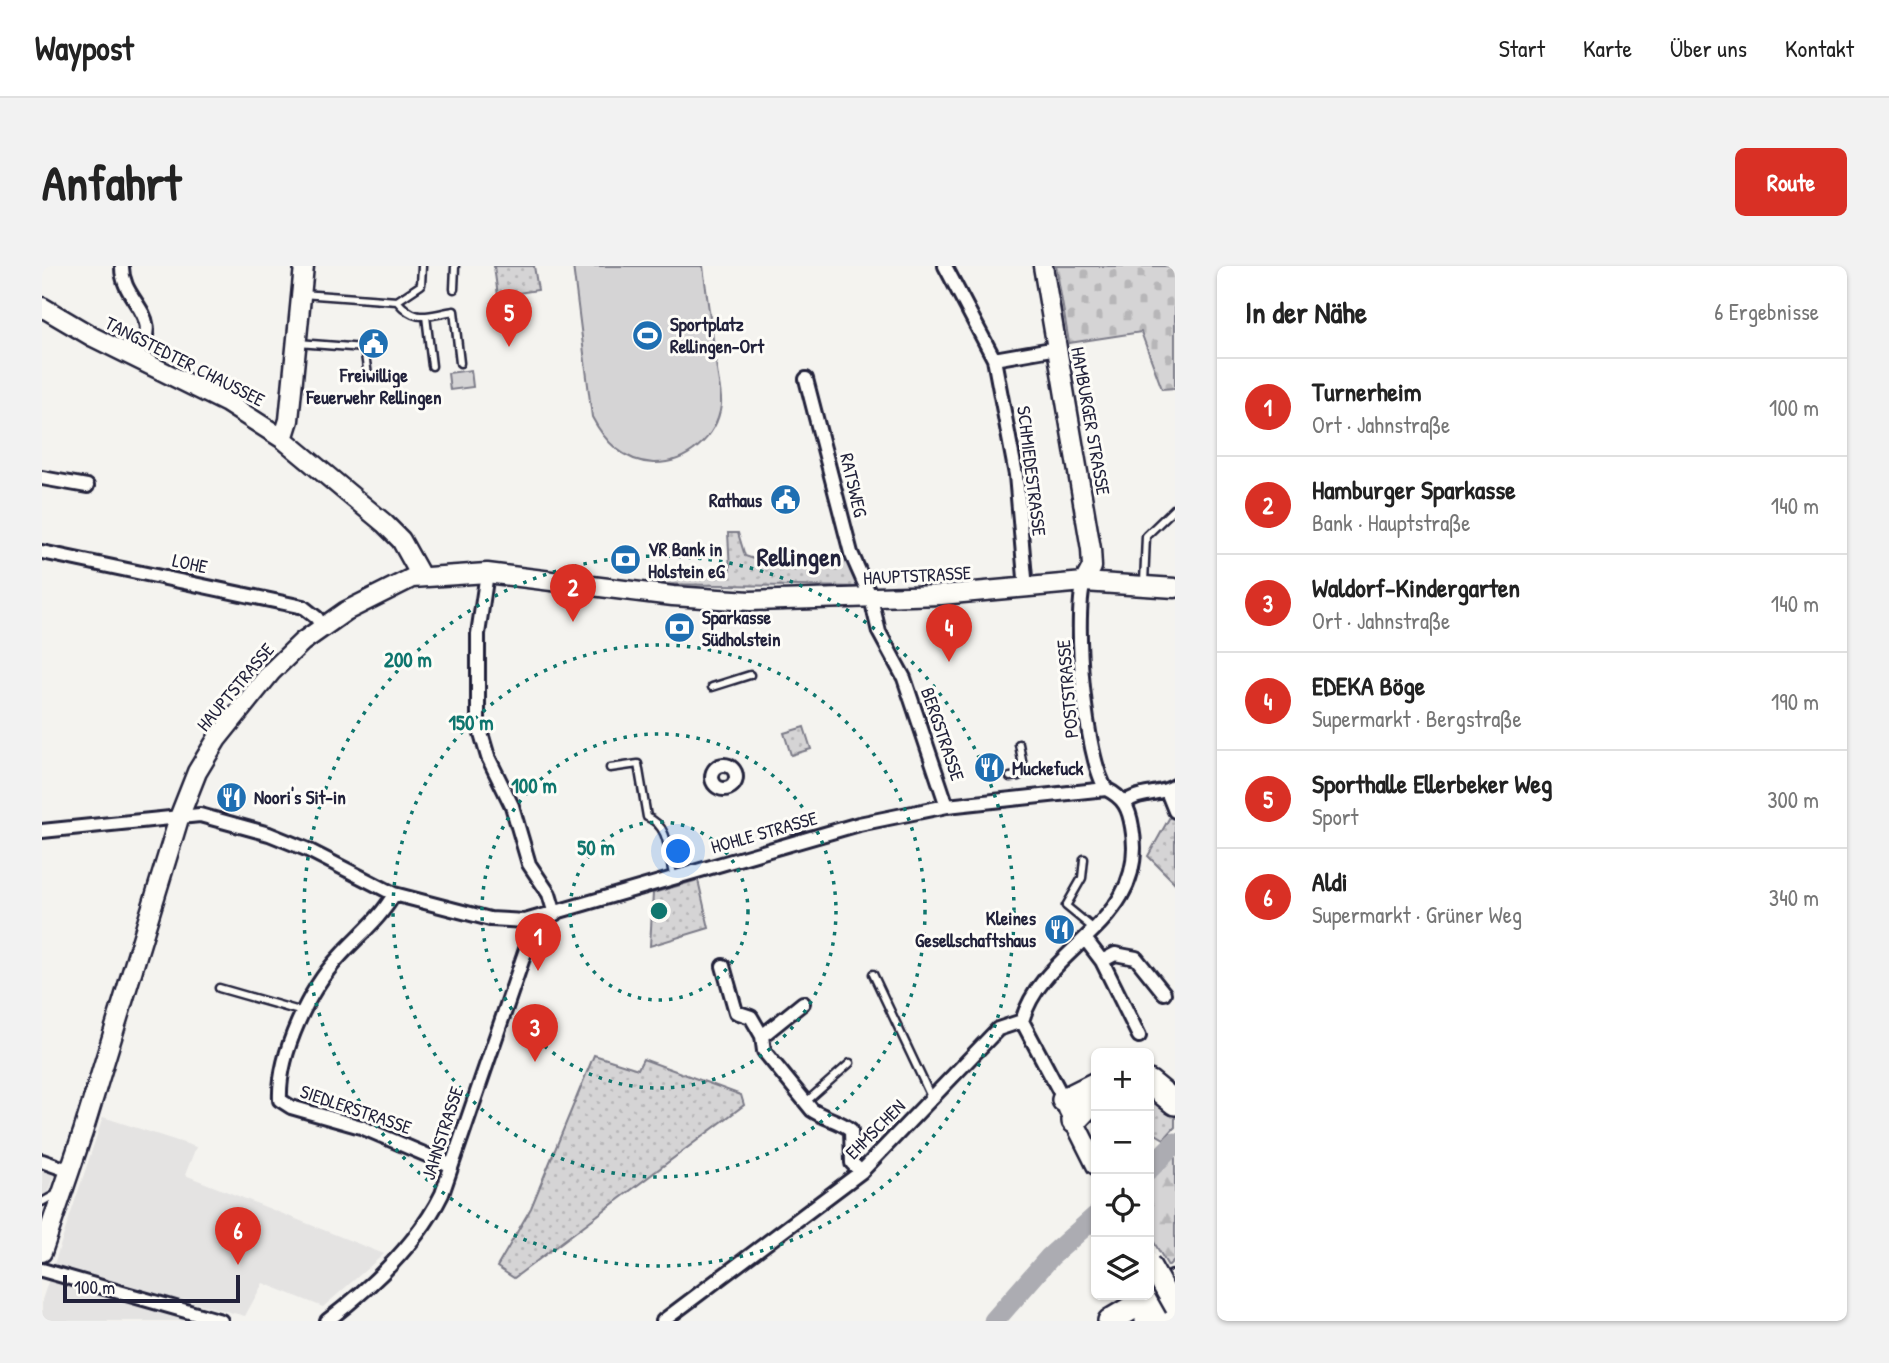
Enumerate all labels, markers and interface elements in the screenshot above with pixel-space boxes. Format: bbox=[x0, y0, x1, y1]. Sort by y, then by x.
text: Waypost bbox=[35, 26, 134, 70]
text: Start bbox=[1499, 32, 1545, 64]
text: Karte bbox=[1583, 32, 1632, 64]
text: Über uns bbox=[1670, 32, 1747, 64]
text: Kontakt bbox=[1785, 32, 1854, 64]
button: Route bbox=[1735, 148, 1847, 216]
text: Anfahrt bbox=[42, 149, 181, 215]
pin: 5 bbox=[486, 289, 532, 347]
text: In der Nähe bbox=[1245, 292, 1367, 332]
text: 6 Ergebnisse bbox=[1714, 296, 1819, 327]
street label: TANGSTEDTER CHAUSSEE bbox=[101, 309, 270, 413]
place label: Sportplatz Rellingen-Ort bbox=[670, 311, 765, 360]
sports icon: Sportplatz Rellingen-Ort bbox=[630, 318, 664, 352]
public building icon: Freiwillige Feuerwehr Rellingen bbox=[357, 327, 391, 361]
street label: HAMBURGER STRASSE bbox=[1065, 345, 1117, 498]
place label: Freiwillige Feuerwehr Rellingen bbox=[305, 362, 442, 411]
text: Turnerheim bbox=[1312, 374, 1421, 409]
text: 1 bbox=[1264, 392, 1272, 423]
text: 100 m bbox=[1769, 392, 1819, 423]
street label: SCHMIEDESTRASSE bbox=[1011, 404, 1053, 538]
text: Ort · Jahnstraße bbox=[1312, 409, 1450, 440]
street label: RATSWEG bbox=[834, 451, 874, 519]
text: Hamburger Sparkasse bbox=[1312, 472, 1516, 507]
public building icon: Rathaus bbox=[768, 483, 802, 517]
place label: Rathaus bbox=[709, 487, 763, 513]
text: 2 bbox=[1263, 490, 1273, 521]
text: 140 m bbox=[1771, 490, 1819, 521]
text: Bank · Hauptstraße bbox=[1312, 507, 1471, 538]
place label: VR Bank in Holstein eG bbox=[648, 536, 726, 584]
district label: Rellingen bbox=[757, 539, 841, 575]
bank icon: VR Bank in Holstein eG bbox=[608, 543, 642, 577]
street label: LOHE bbox=[170, 547, 210, 579]
street label: HAUPTSTRASSE bbox=[862, 559, 972, 591]
pin: 2 bbox=[550, 564, 596, 622]
text: Waldorf-Kindergarten bbox=[1312, 570, 1520, 605]
text: 3 bbox=[1263, 588, 1273, 619]
text: 140 m bbox=[1771, 588, 1819, 619]
place label: Sparkasse Südholstein bbox=[702, 604, 781, 652]
pin: 4 bbox=[926, 604, 972, 662]
text: Ort · Jahnstraße bbox=[1312, 605, 1450, 636]
bank icon: Sparkasse Südholstein bbox=[662, 611, 696, 645]
street label: HAUPTSTRASSE bbox=[190, 637, 280, 737]
street label: POSTSTRASSE bbox=[1050, 638, 1084, 739]
text: 200 m bbox=[384, 645, 432, 674]
text: EDEKA Böge bbox=[1312, 668, 1425, 703]
street label: BERGSTRASSE bbox=[915, 684, 971, 785]
text: 4 bbox=[1264, 686, 1272, 717]
text: 190 m bbox=[1771, 686, 1819, 717]
text: Supermarkt · Bergstraße bbox=[1312, 703, 1522, 734]
text: 150 m bbox=[448, 708, 494, 737]
restaurant icon: Muckefuck bbox=[972, 751, 1006, 785]
place label: Muckefuck bbox=[1012, 755, 1084, 781]
text: Sporthalle Ellerbeker Weg bbox=[1312, 766, 1552, 801]
text: 100 m bbox=[511, 771, 557, 800]
restaurant icon: Noori's Sit-in bbox=[214, 780, 248, 814]
place label: Noori's Sit-in bbox=[254, 784, 346, 810]
text: 5 bbox=[1263, 784, 1273, 815]
text: 300 m bbox=[1767, 784, 1819, 815]
text: Sport bbox=[1312, 801, 1358, 832]
street label: HOHLE STRASSE bbox=[708, 804, 821, 860]
text: 50 m bbox=[577, 833, 615, 862]
your location bbox=[661, 834, 695, 868]
text: Aldi bbox=[1312, 864, 1348, 899]
text: 6 bbox=[1263, 882, 1273, 913]
text: 340 m bbox=[1769, 882, 1819, 913]
centre of rings bbox=[647, 899, 671, 923]
text: Supermarkt · Grüner Weg bbox=[1312, 899, 1522, 930]
place label: Kleines Gesellschaftshaus bbox=[915, 905, 1037, 953]
restaurant icon: Kleines Gesellschaftshaus bbox=[1042, 912, 1076, 946]
pin: 1 bbox=[515, 913, 561, 971]
pin: 3 bbox=[512, 1004, 558, 1062]
map controls bbox=[1091, 1048, 1154, 1300]
button: + bbox=[1091, 1048, 1154, 1111]
street label: SIEDLERSTRASSE bbox=[297, 1078, 416, 1140]
street label: JAHNSTRASSE bbox=[415, 1082, 469, 1183]
street label: EHMSCHEN bbox=[839, 1093, 911, 1165]
button: − bbox=[1091, 1111, 1154, 1174]
button: locate bbox=[1091, 1174, 1154, 1237]
pin: 6 bbox=[215, 1207, 261, 1265]
button: layers bbox=[1091, 1237, 1154, 1300]
scale bar bbox=[63, 1272, 240, 1304]
text: 100 m bbox=[74, 1274, 115, 1300]

